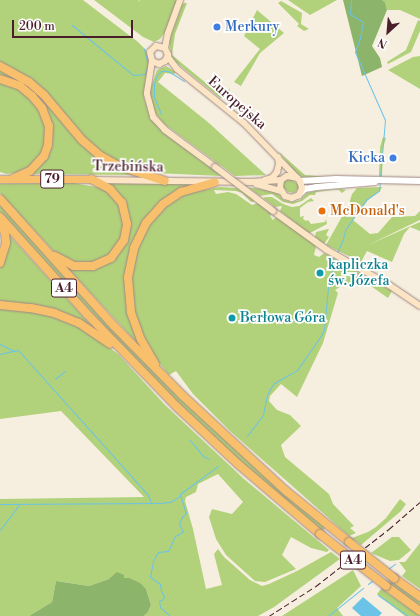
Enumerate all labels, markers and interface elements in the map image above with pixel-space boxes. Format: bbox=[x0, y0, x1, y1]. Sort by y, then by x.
scale bar bbox=[14, 12, 135, 38]
north arrow bbox=[368, 12, 408, 52]
text: 200 m bbox=[19, 19, 55, 34]
place label: Merkury bbox=[225, 19, 279, 35]
marker: Merkury bbox=[212, 22, 222, 32]
text: N bbox=[376, 35, 390, 51]
street label: Europejska bbox=[204, 73, 270, 133]
place label: Kicka bbox=[348, 150, 385, 166]
marker: Kicka bbox=[388, 153, 398, 163]
street label: Trzebińska bbox=[92, 158, 164, 176]
road number: 79 bbox=[40, 168, 64, 190]
place label: McDonald's bbox=[330, 203, 405, 219]
marker: McDonald's bbox=[317, 206, 327, 216]
place label: kapliczka św. Józefa bbox=[328, 257, 390, 290]
marker: kapliczka św. Józefa bbox=[315, 268, 325, 278]
road number: A4 bbox=[50, 277, 78, 299]
place label: Berłowa Góra bbox=[240, 310, 325, 326]
marker: Berłowa Góra bbox=[227, 313, 237, 323]
road number: A4 bbox=[339, 549, 367, 571]

